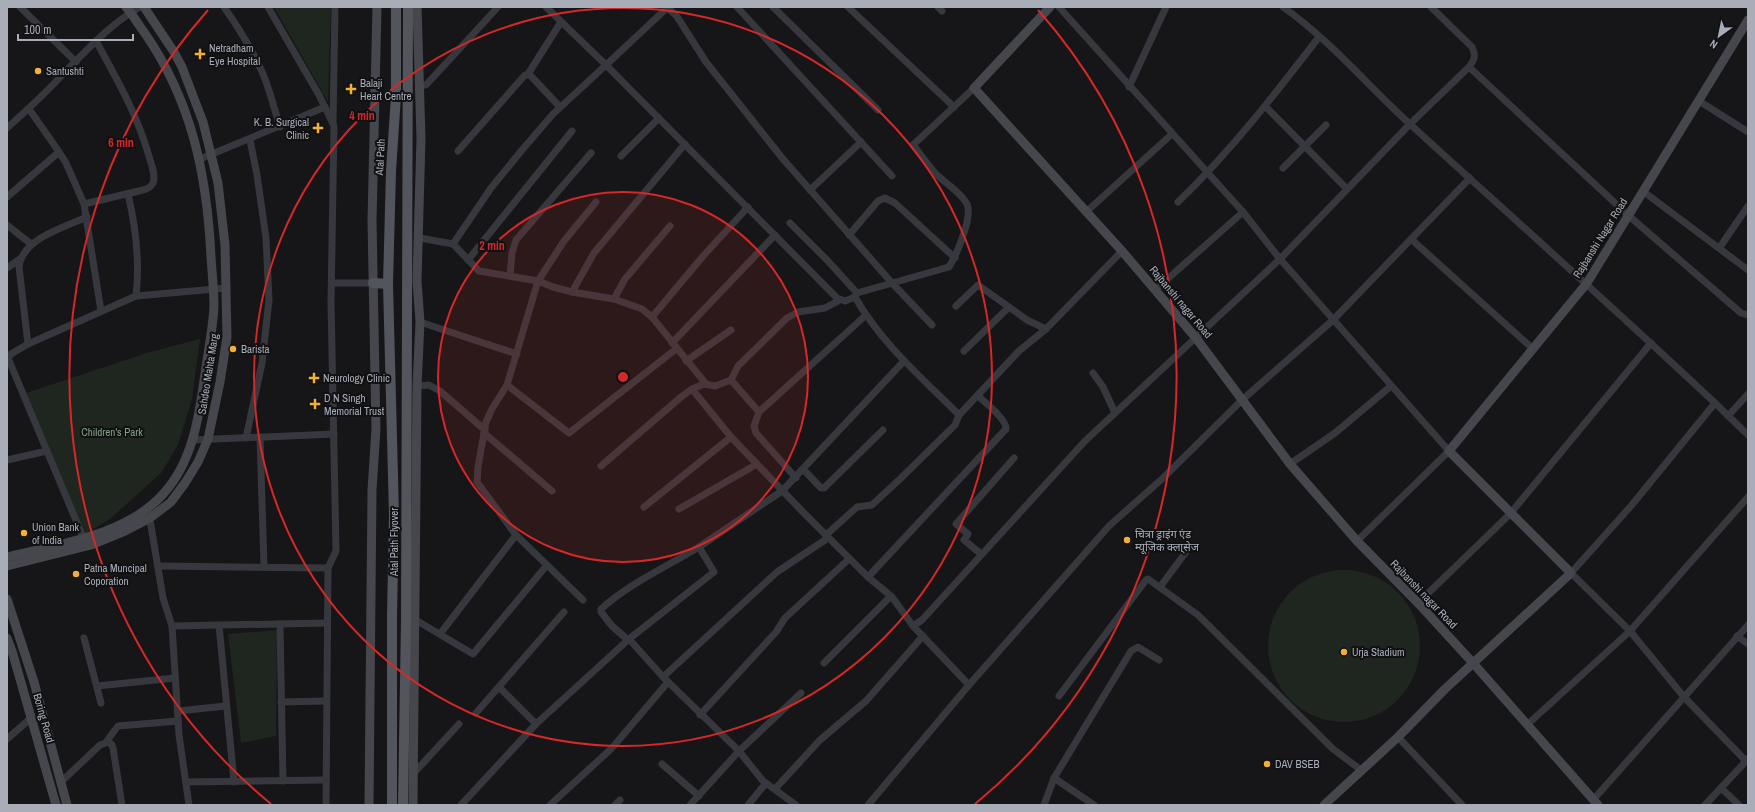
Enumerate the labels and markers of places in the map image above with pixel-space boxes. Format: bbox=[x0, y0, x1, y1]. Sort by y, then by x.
place label: Netradham Eye Hospital bbox=[209, 41, 260, 68]
marker: Netradham Eye Hospital bbox=[194, 48, 206, 60]
place label: Santushti bbox=[46, 64, 84, 78]
marker: Santushti bbox=[33, 66, 43, 76]
place label: Balaji Heart Centre bbox=[360, 76, 412, 103]
marker: Balaji Heart Centre bbox=[345, 83, 357, 95]
place label: K. B. Surgical Clinic bbox=[254, 115, 309, 142]
marker: K. B. Surgical Clinic bbox=[312, 122, 324, 134]
place label: Barista bbox=[241, 342, 270, 356]
marker: Barista bbox=[228, 344, 238, 354]
centre of rings bbox=[616, 370, 630, 384]
place label: Neurology Clinic bbox=[323, 371, 390, 385]
marker: Neurology Clinic bbox=[308, 372, 320, 384]
place label: D N Singh Memorial Trust bbox=[324, 391, 385, 418]
marker: D N Singh Memorial Trust bbox=[309, 398, 321, 410]
place label: Union Bank of India bbox=[32, 520, 80, 547]
place label: चित्रा ड्राइंग एंड म्यूजिक क्ला्सेज bbox=[1135, 527, 1200, 555]
marker: Union Bank of India bbox=[19, 528, 29, 538]
marker: चित्रा ड्राइंग एंड म्यूजिक क्ला्सेज bbox=[1122, 535, 1132, 545]
place label: Patna Muncipal Coporation bbox=[84, 561, 147, 588]
marker: Patna Muncipal Coporation bbox=[71, 569, 81, 579]
place label: Urja Stadium bbox=[1352, 645, 1405, 659]
marker: Urja Stadium bbox=[1339, 647, 1349, 657]
place label: DAV BSEB bbox=[1275, 757, 1319, 771]
marker: DAV BSEB bbox=[1262, 759, 1272, 769]

